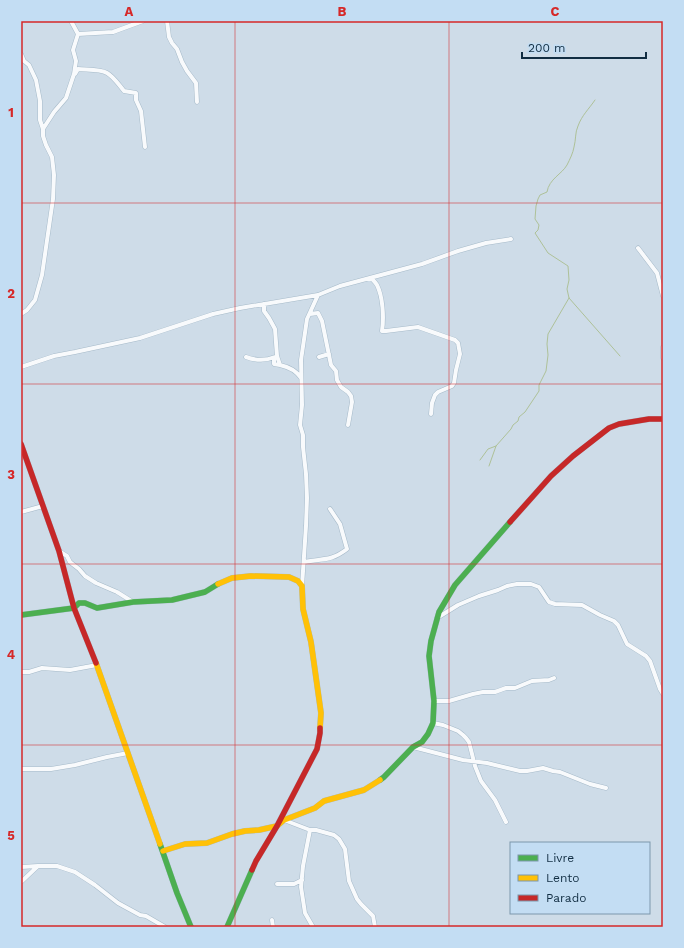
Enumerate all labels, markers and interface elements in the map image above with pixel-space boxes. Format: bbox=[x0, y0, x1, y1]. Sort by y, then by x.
text: A bbox=[125, 4, 134, 19]
text: B bbox=[338, 4, 347, 19]
text: C bbox=[551, 4, 560, 19]
scale bar bbox=[522, 34, 646, 60]
text: 200 m bbox=[528, 41, 565, 55]
text: 1 bbox=[8, 105, 14, 120]
text: 2 bbox=[7, 286, 15, 301]
text: 3 bbox=[7, 467, 15, 482]
text: 4 bbox=[7, 647, 16, 662]
text: 5 bbox=[7, 828, 15, 843]
legend bbox=[510, 842, 650, 914]
text: Livre bbox=[546, 851, 574, 865]
text: Lento bbox=[546, 871, 580, 885]
text: Parado bbox=[546, 891, 586, 905]

